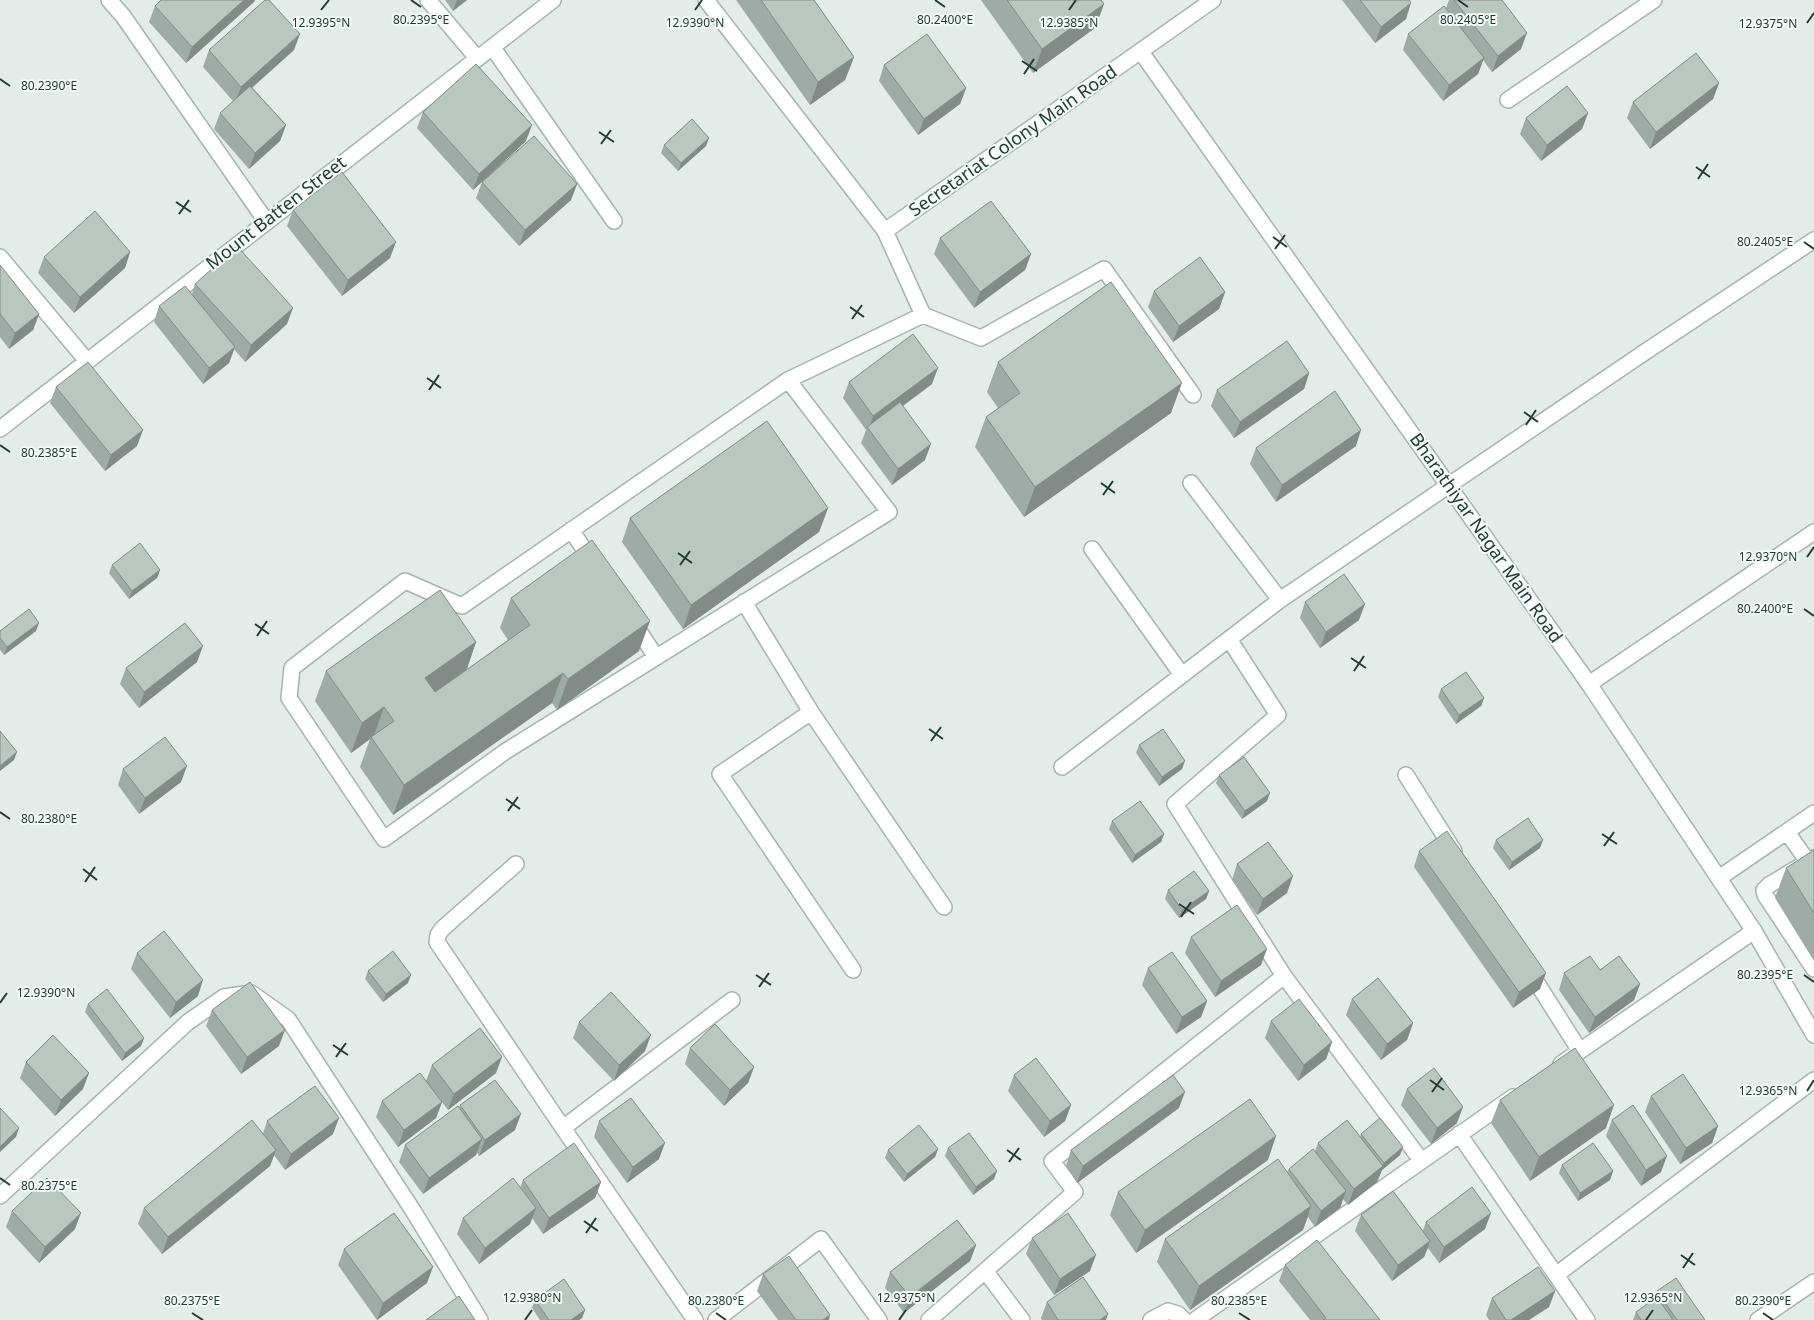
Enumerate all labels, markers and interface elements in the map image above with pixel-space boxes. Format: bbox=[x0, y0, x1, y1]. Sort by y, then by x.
text: 80.2395°E bbox=[393, 11, 449, 28]
text: 80.2400°E bbox=[917, 11, 973, 28]
text: 80.2405°E bbox=[1440, 11, 1496, 28]
text: 12.9395°N bbox=[292, 14, 350, 31]
text: 12.9390°N bbox=[666, 14, 724, 31]
text: 12.9385°N bbox=[1040, 14, 1098, 31]
text: 12.9375°N bbox=[1739, 15, 1797, 32]
street label: Secretariat Colony Main Road bbox=[904, 59, 1121, 221]
text: 80.2390°E bbox=[21, 77, 77, 94]
street label: Mount Batten Street bbox=[200, 150, 351, 275]
text: 80.2405°E bbox=[1737, 233, 1793, 250]
street label: Bharathiyar Nagar Main Road bbox=[1405, 428, 1569, 647]
text: 80.2385°E bbox=[21, 444, 77, 461]
text: 12.9370°N bbox=[1739, 548, 1797, 565]
text: 80.2400°E bbox=[1737, 600, 1793, 617]
text: 80.2380°E bbox=[21, 810, 77, 827]
text: 80.2395°E bbox=[1737, 966, 1793, 983]
text: 12.9390°N bbox=[17, 984, 75, 1001]
text: 12.9365°N bbox=[1739, 1082, 1797, 1099]
text: 80.2375°E bbox=[21, 1177, 77, 1194]
text: 12.9380°N bbox=[503, 1289, 561, 1306]
text: 12.9375°N bbox=[877, 1289, 935, 1306]
text: 12.9365°N bbox=[1624, 1289, 1682, 1306]
text: 80.2375°E bbox=[164, 1292, 220, 1309]
text: 80.2380°E bbox=[688, 1292, 744, 1309]
text: 80.2385°E bbox=[1211, 1292, 1267, 1309]
text: 80.2390°E bbox=[1735, 1292, 1791, 1309]

